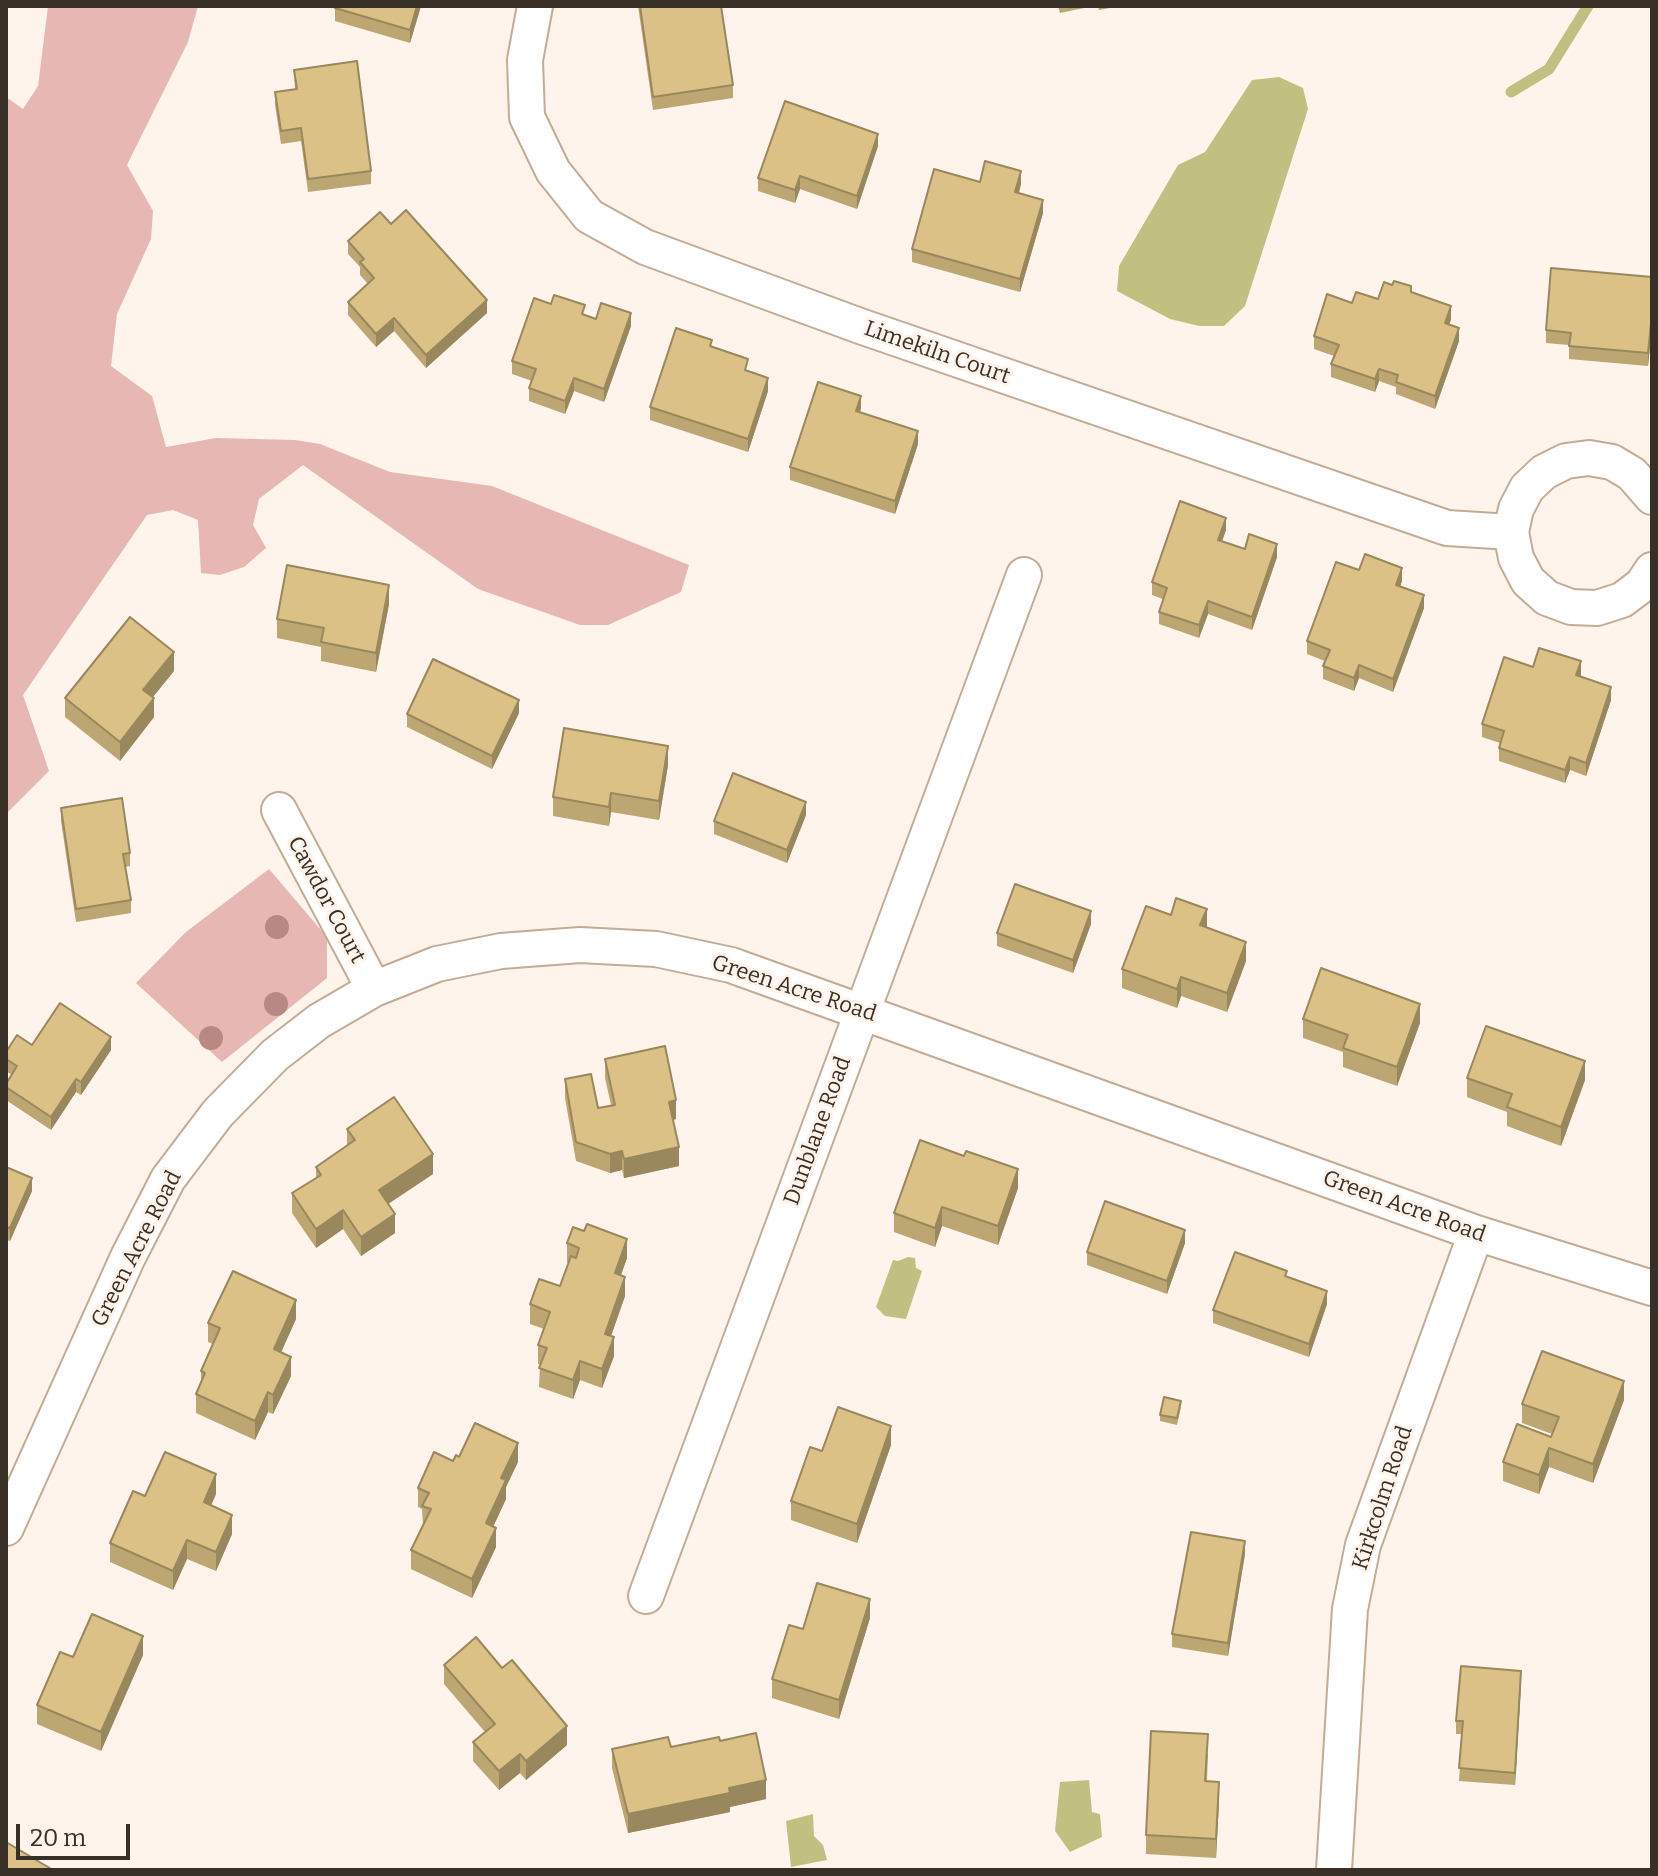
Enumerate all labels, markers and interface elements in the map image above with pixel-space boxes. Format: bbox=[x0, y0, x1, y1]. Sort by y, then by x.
street label: Limekiln Court bbox=[861, 316, 1013, 390]
street label: Cawdor Court bbox=[282, 832, 370, 968]
street label: Green Acre Road bbox=[708, 950, 880, 1028]
street label: Dunblane Road bbox=[779, 1053, 857, 1209]
street label: Green Acre Road bbox=[1319, 1165, 1489, 1249]
street label: Green Acre Road bbox=[86, 1167, 188, 1331]
street label: Kirkcolm Road bbox=[1347, 1423, 1419, 1573]
scale bar bbox=[20, 1808, 134, 1858]
text: 20 m bbox=[30, 1824, 86, 1852]

